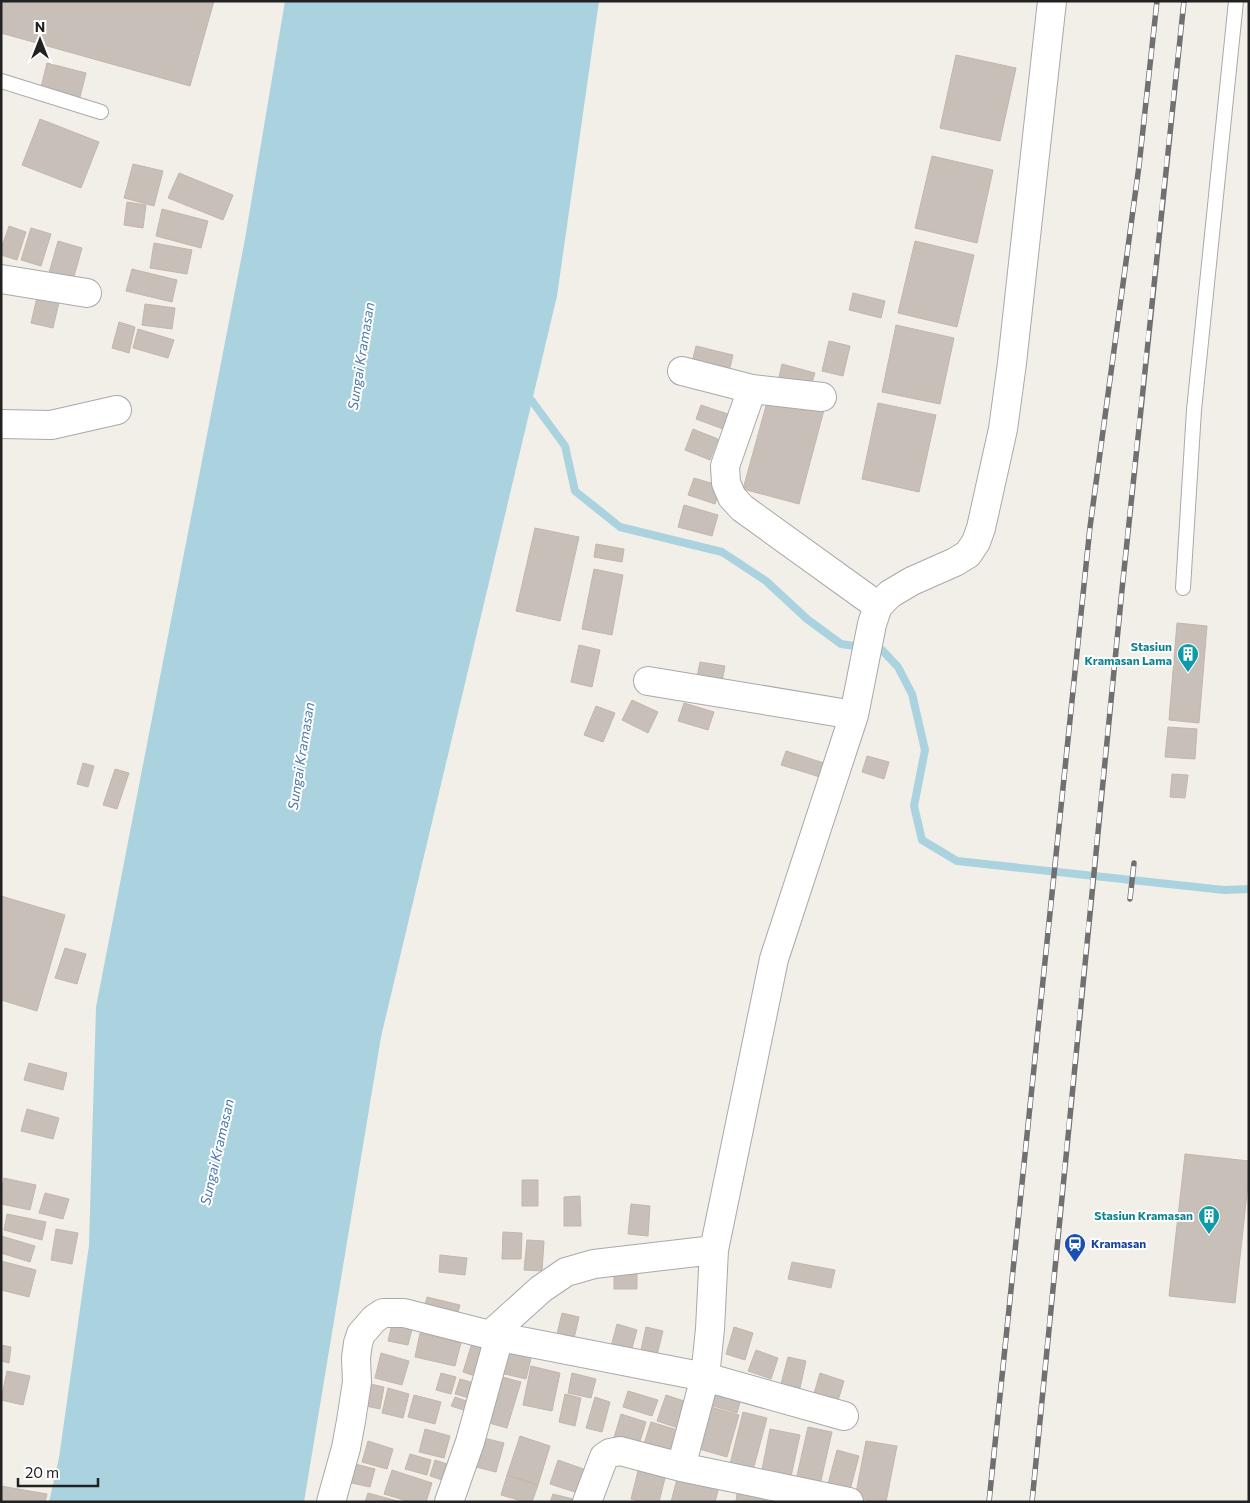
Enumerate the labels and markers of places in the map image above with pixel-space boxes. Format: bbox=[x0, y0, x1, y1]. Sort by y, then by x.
place label: Stasiun Kramasan Lama bbox=[1084, 639, 1172, 667]
building icon: Stasiun Kramasan Lama bbox=[1176, 642, 1200, 673]
building icon: Stasiun Kramasan bbox=[1197, 1204, 1221, 1235]
place label: Stasiun Kramasan bbox=[1094, 1208, 1193, 1222]
station icon: Kramasan bbox=[1063, 1232, 1087, 1263]
place label: Kramasan bbox=[1091, 1236, 1146, 1250]

